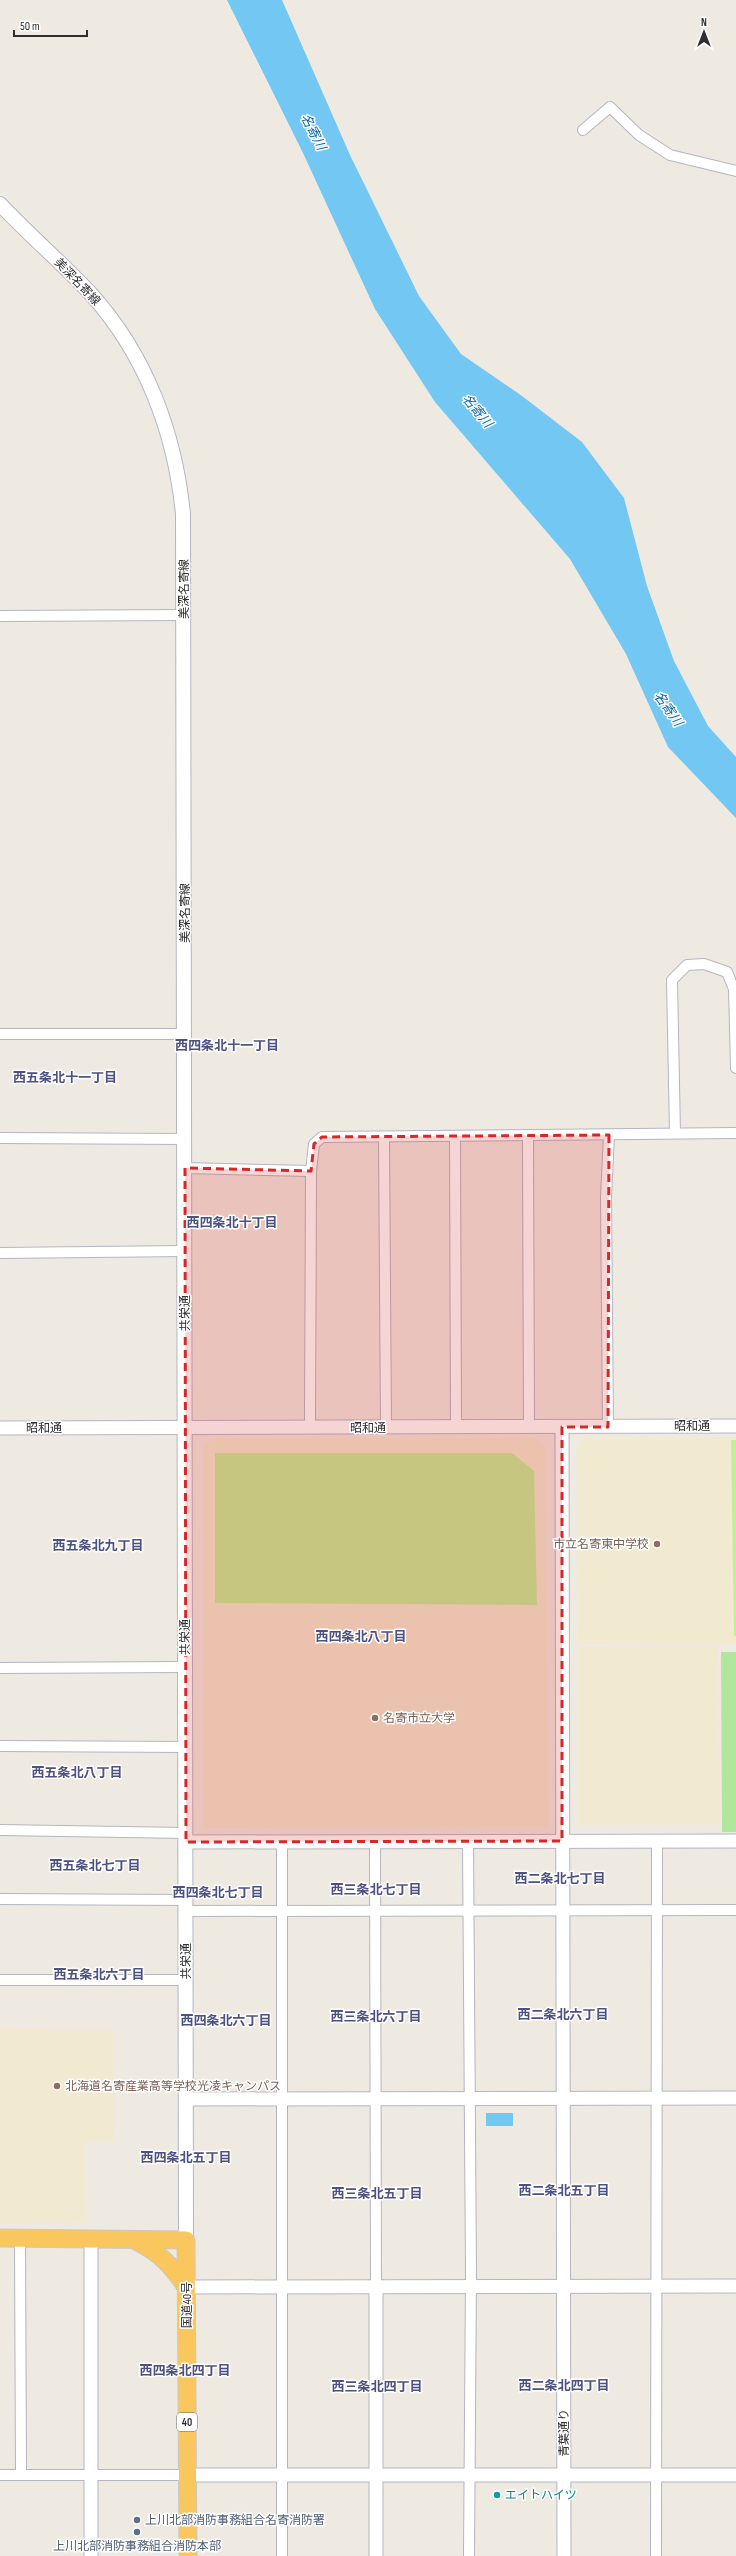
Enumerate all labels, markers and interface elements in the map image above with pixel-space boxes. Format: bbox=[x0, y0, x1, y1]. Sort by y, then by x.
scale bar bbox=[14, 12, 87, 38]
north arrow bbox=[684, 12, 724, 52]
text: N bbox=[701, 16, 707, 29]
text: 50 m bbox=[20, 19, 40, 34]
water label: 名寄川 bbox=[297, 111, 330, 155]
street label: 美深名寄線 bbox=[51, 255, 103, 309]
water label: 名寄川 bbox=[458, 391, 497, 433]
street label: 美深名寄線 bbox=[177, 559, 192, 619]
water label: 名寄川 bbox=[650, 688, 687, 731]
street label: 美深名寄線 bbox=[178, 883, 193, 943]
district label: 西四条北十一丁目 bbox=[175, 1038, 279, 1054]
district label: 西五条北十一丁目 bbox=[13, 1070, 117, 1086]
district label: 西四条北十丁目 bbox=[186, 1215, 278, 1231]
street label: 共栄通 bbox=[178, 1295, 193, 1331]
street label: 昭和通 bbox=[674, 1419, 710, 1434]
street label: 昭和通 bbox=[26, 1421, 62, 1436]
street label: 昭和通 bbox=[350, 1421, 386, 1436]
place label: 市立名寄東中学校 bbox=[553, 1537, 649, 1552]
district label: 西五条北九丁目 bbox=[52, 1538, 144, 1554]
marker: 市立名寄東中学校 bbox=[652, 1539, 662, 1549]
street label: 共栄通 bbox=[178, 1619, 193, 1655]
district label: 西四条北八丁目 bbox=[315, 1629, 407, 1645]
place label: 名寄市立大学 bbox=[383, 1711, 455, 1726]
marker: 名寄市立大学 bbox=[370, 1713, 380, 1723]
district label: 西五条北八丁目 bbox=[31, 1765, 123, 1781]
district label: 西五条北七丁目 bbox=[49, 1858, 141, 1874]
district label: 西二条北七丁目 bbox=[514, 1871, 606, 1887]
district label: 西三条北七丁目 bbox=[330, 1882, 422, 1898]
district label: 西四条北七丁目 bbox=[172, 1885, 264, 1901]
street label: 共栄通 bbox=[179, 1943, 194, 1979]
district label: 西五条北六丁目 bbox=[53, 1967, 145, 1983]
district label: 西二条北六丁目 bbox=[517, 2007, 609, 2023]
district label: 西三条北六丁目 bbox=[330, 2009, 422, 2025]
district label: 西四条北六丁目 bbox=[180, 2013, 272, 2029]
place label: 北海道名寄産業高等学校光凌キャンパス bbox=[65, 2079, 281, 2094]
marker: 北海道名寄産業高等学校光凌キャンパス bbox=[52, 2081, 62, 2091]
district label: 西四条北五丁目 bbox=[140, 2150, 232, 2166]
district label: 西二条北五丁目 bbox=[518, 2183, 610, 2199]
district label: 西三条北五丁目 bbox=[331, 2186, 423, 2202]
street label: 国道40号 bbox=[180, 2282, 195, 2328]
district label: 西四条北四丁目 bbox=[139, 2363, 231, 2379]
district label: 西二条北四丁目 bbox=[518, 2378, 610, 2394]
district label: 西三条北四丁目 bbox=[331, 2379, 423, 2395]
street label: 青葉通り bbox=[557, 2409, 572, 2457]
road number: 40 bbox=[177, 2413, 197, 2431]
place label: エイトハイツ bbox=[505, 2488, 577, 2503]
marker: エイトハイツ bbox=[492, 2490, 502, 2500]
place label: 上川北部消防事務組合名寄消防署 bbox=[145, 2513, 325, 2528]
marker: 上川北部消防事務組合名寄消防署 bbox=[132, 2515, 142, 2525]
marker: 上川北部消防事務組合消防本部 bbox=[132, 2527, 142, 2537]
place label: 上川北部消防事務組合消防本部 bbox=[53, 2539, 221, 2554]

